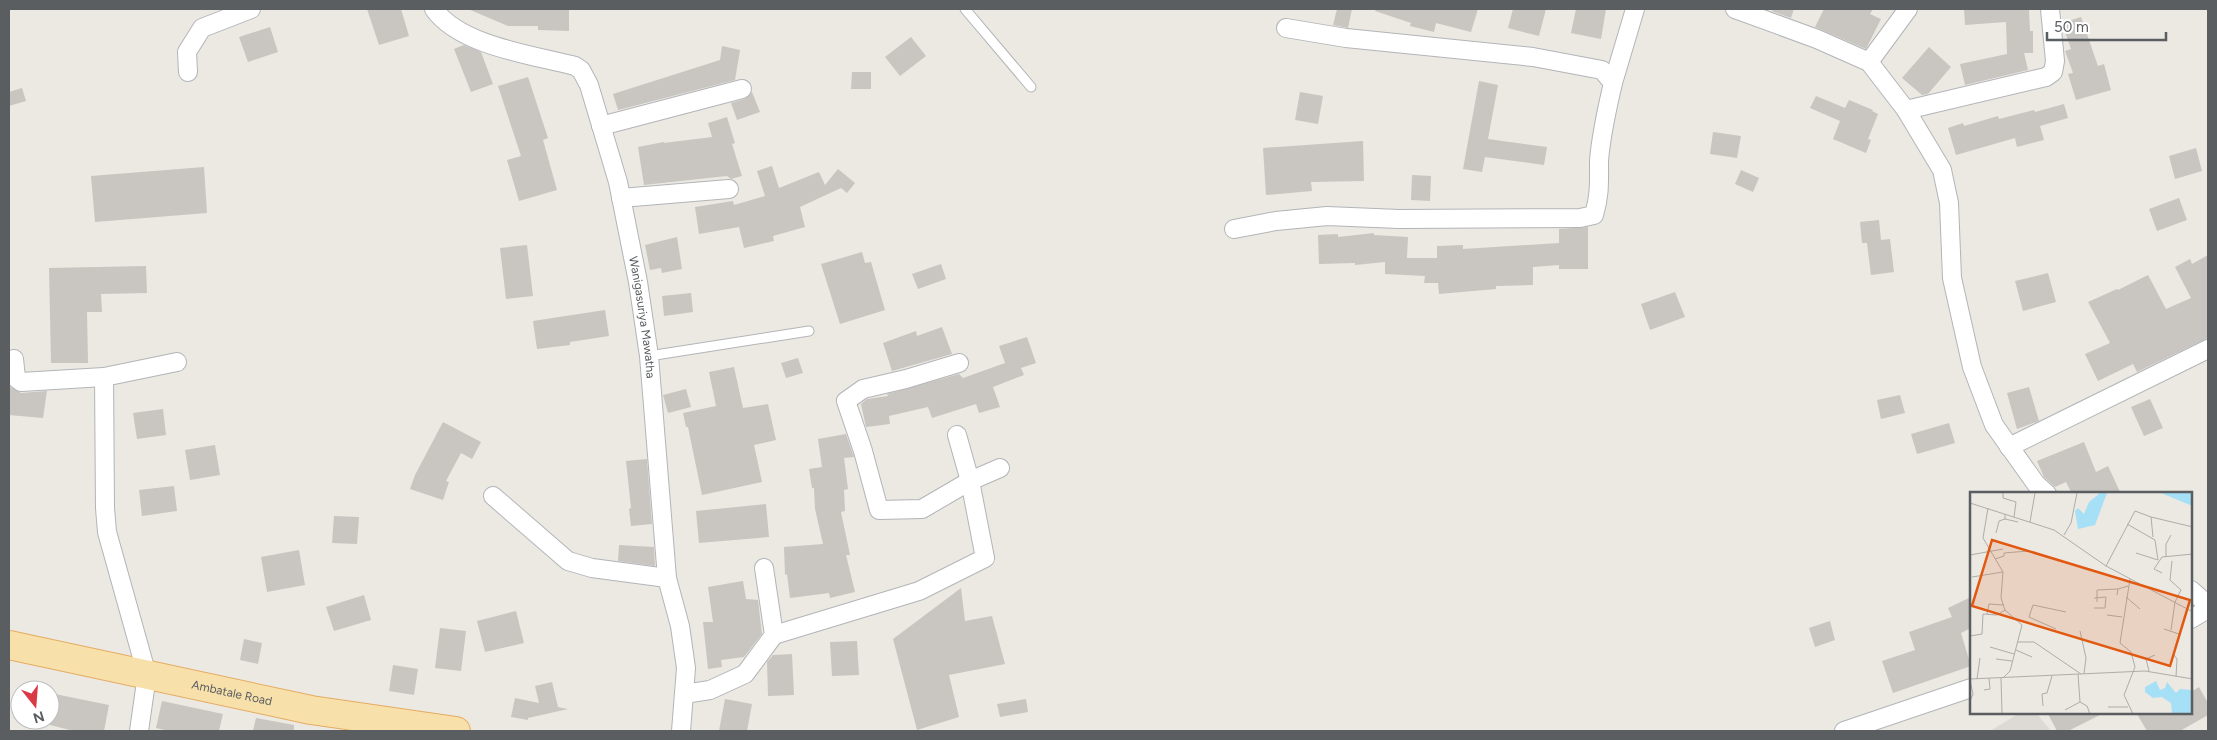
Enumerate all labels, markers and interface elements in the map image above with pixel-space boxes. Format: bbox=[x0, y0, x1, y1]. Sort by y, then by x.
scale bar bbox=[2047, 10, 2166, 42]
text: 50 m bbox=[2054, 18, 2089, 36]
street label: Wanigasuriya Mawatha bbox=[626, 255, 658, 379]
inset map bbox=[1970, 492, 2192, 715]
street label: Ambatale Road bbox=[190, 678, 273, 708]
north arrow bbox=[10, 680, 60, 730]
text: N bbox=[31, 707, 46, 727]

